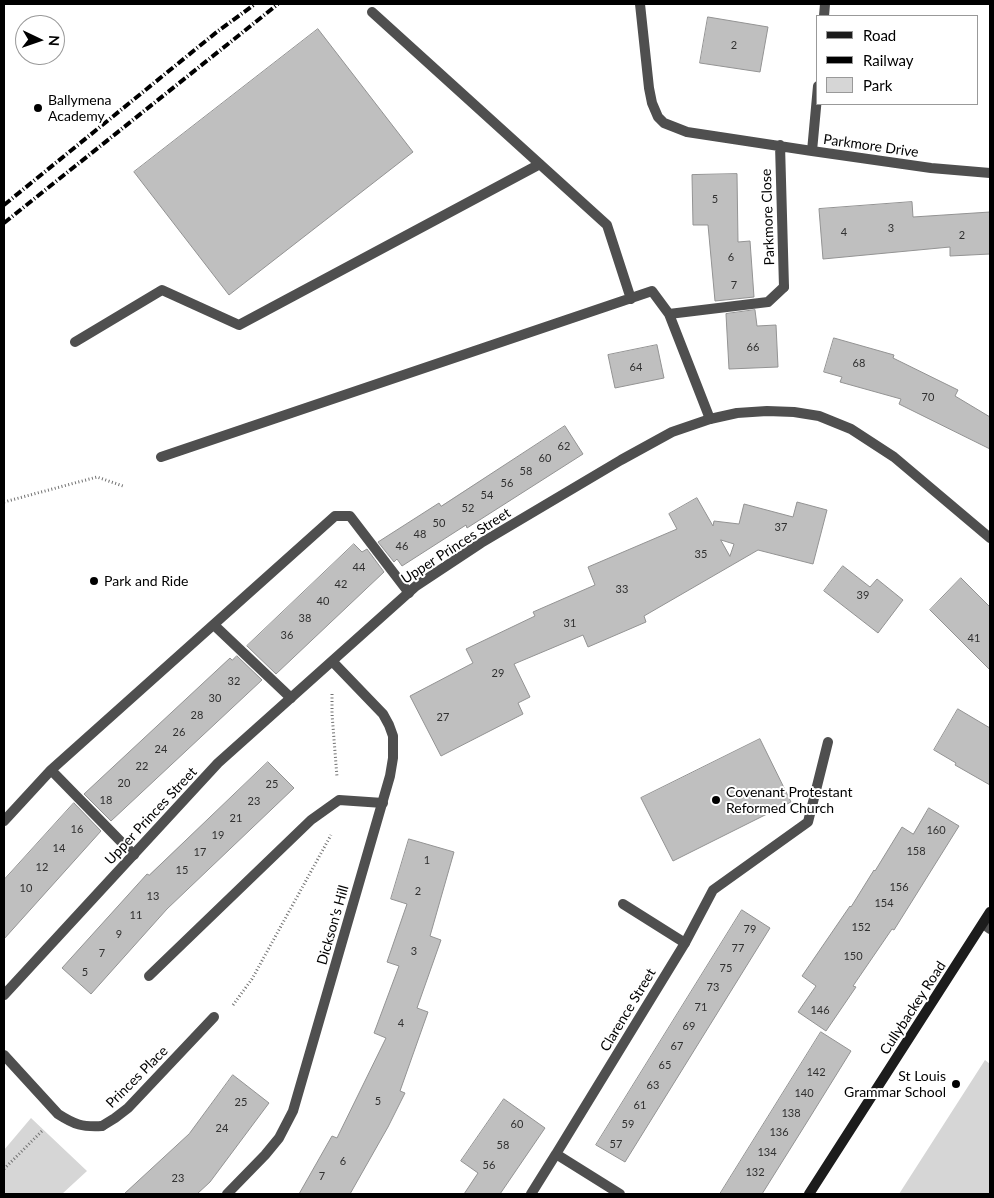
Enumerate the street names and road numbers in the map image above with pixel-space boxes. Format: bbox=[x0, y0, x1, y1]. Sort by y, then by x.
street label: Parkmore Drive bbox=[822, 131, 920, 161]
street label: Parkmore Close bbox=[758, 168, 778, 266]
street label: Upper Princes Street bbox=[398, 504, 514, 588]
street label: Upper Princes Street bbox=[102, 764, 200, 868]
street label: Dickson's Hill bbox=[314, 883, 352, 967]
street label: Cullybackey Road bbox=[877, 958, 949, 1058]
street label: Clarence Street bbox=[597, 965, 659, 1055]
street label: Princes Place bbox=[103, 1043, 171, 1111]

